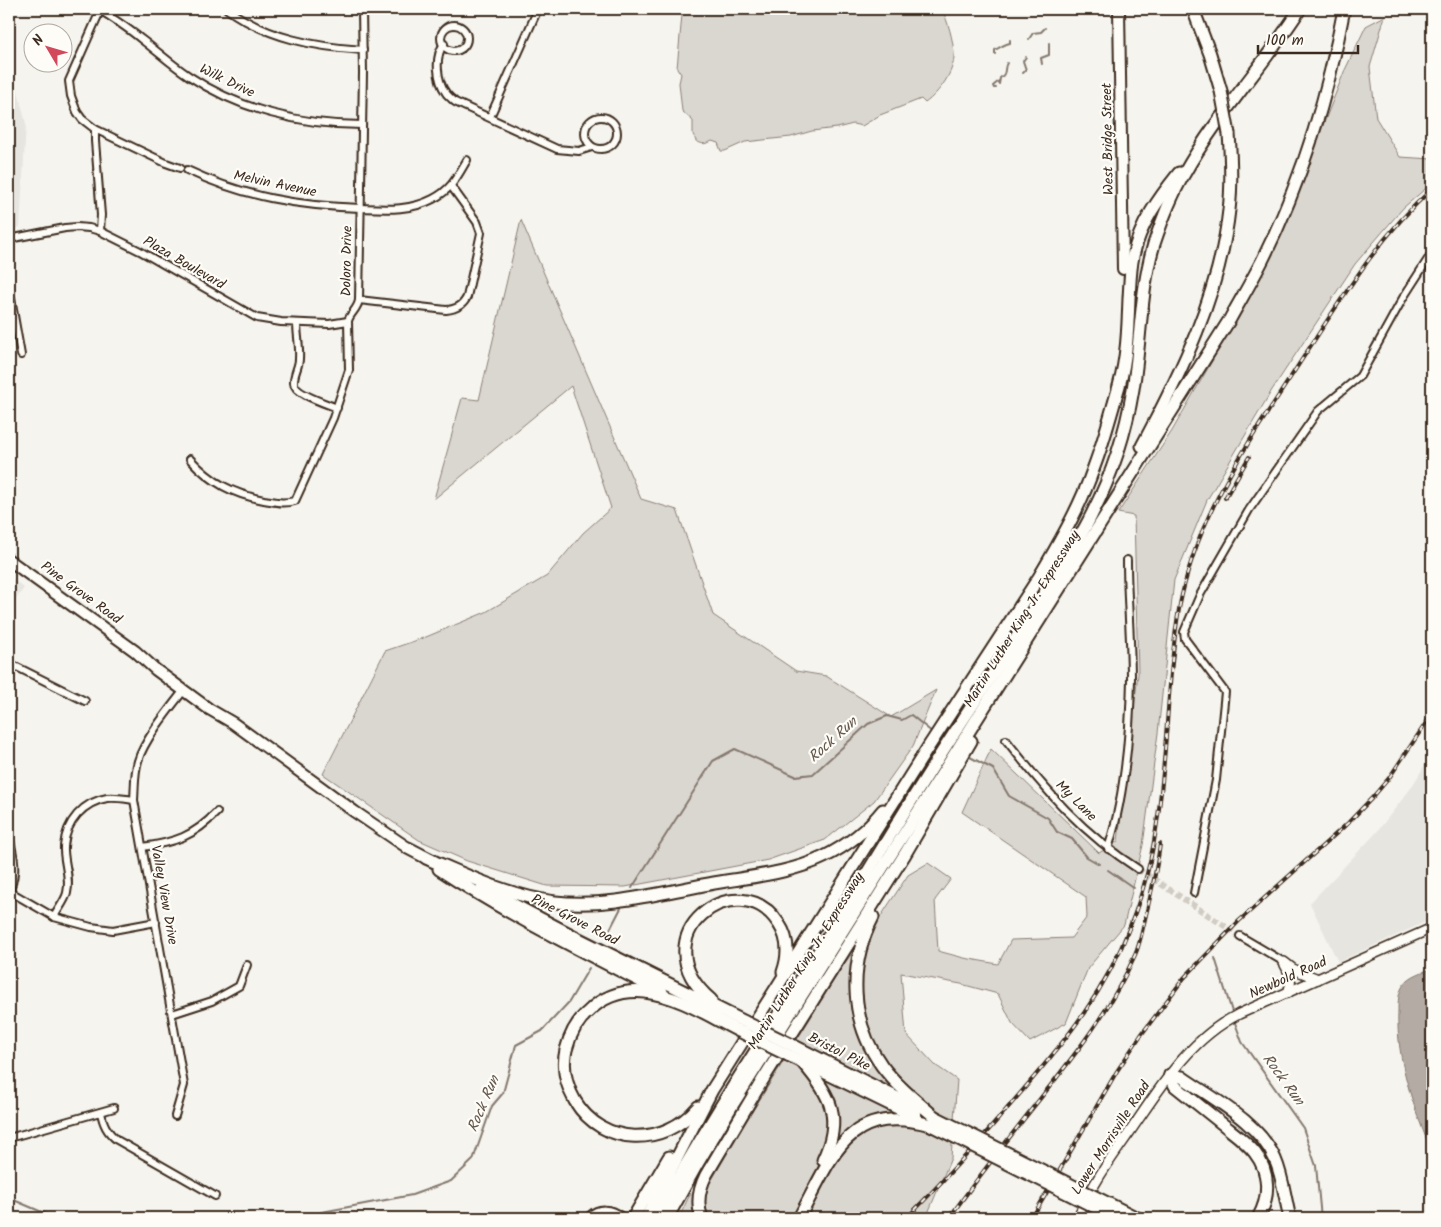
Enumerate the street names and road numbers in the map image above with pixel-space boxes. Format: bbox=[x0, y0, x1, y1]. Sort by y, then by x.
street label: Wilk Drive bbox=[196, 58, 259, 104]
street label: West Bridge Street bbox=[1096, 82, 1120, 195]
street label: Melvin Avenue bbox=[231, 164, 319, 204]
street label: Doloro Drive bbox=[335, 225, 359, 297]
street label: Plaza Boulevard bbox=[139, 231, 230, 296]
street label: Martin Luther King Jr. Expressway bbox=[958, 526, 1086, 712]
street label: Pine Grove Road bbox=[36, 556, 127, 631]
street label: My Lane bbox=[1050, 775, 1102, 827]
street label: Valley View Drive bbox=[144, 844, 184, 947]
street label: Martin Luther King Jr. Expressway bbox=[742, 868, 870, 1054]
street label: Pine Grove Road bbox=[527, 888, 624, 952]
street label: Newbold Road bbox=[1246, 951, 1331, 1005]
street label: Bristol Pike bbox=[804, 1027, 875, 1077]
street label: Lower Morrisville Road bbox=[1066, 1076, 1157, 1199]

